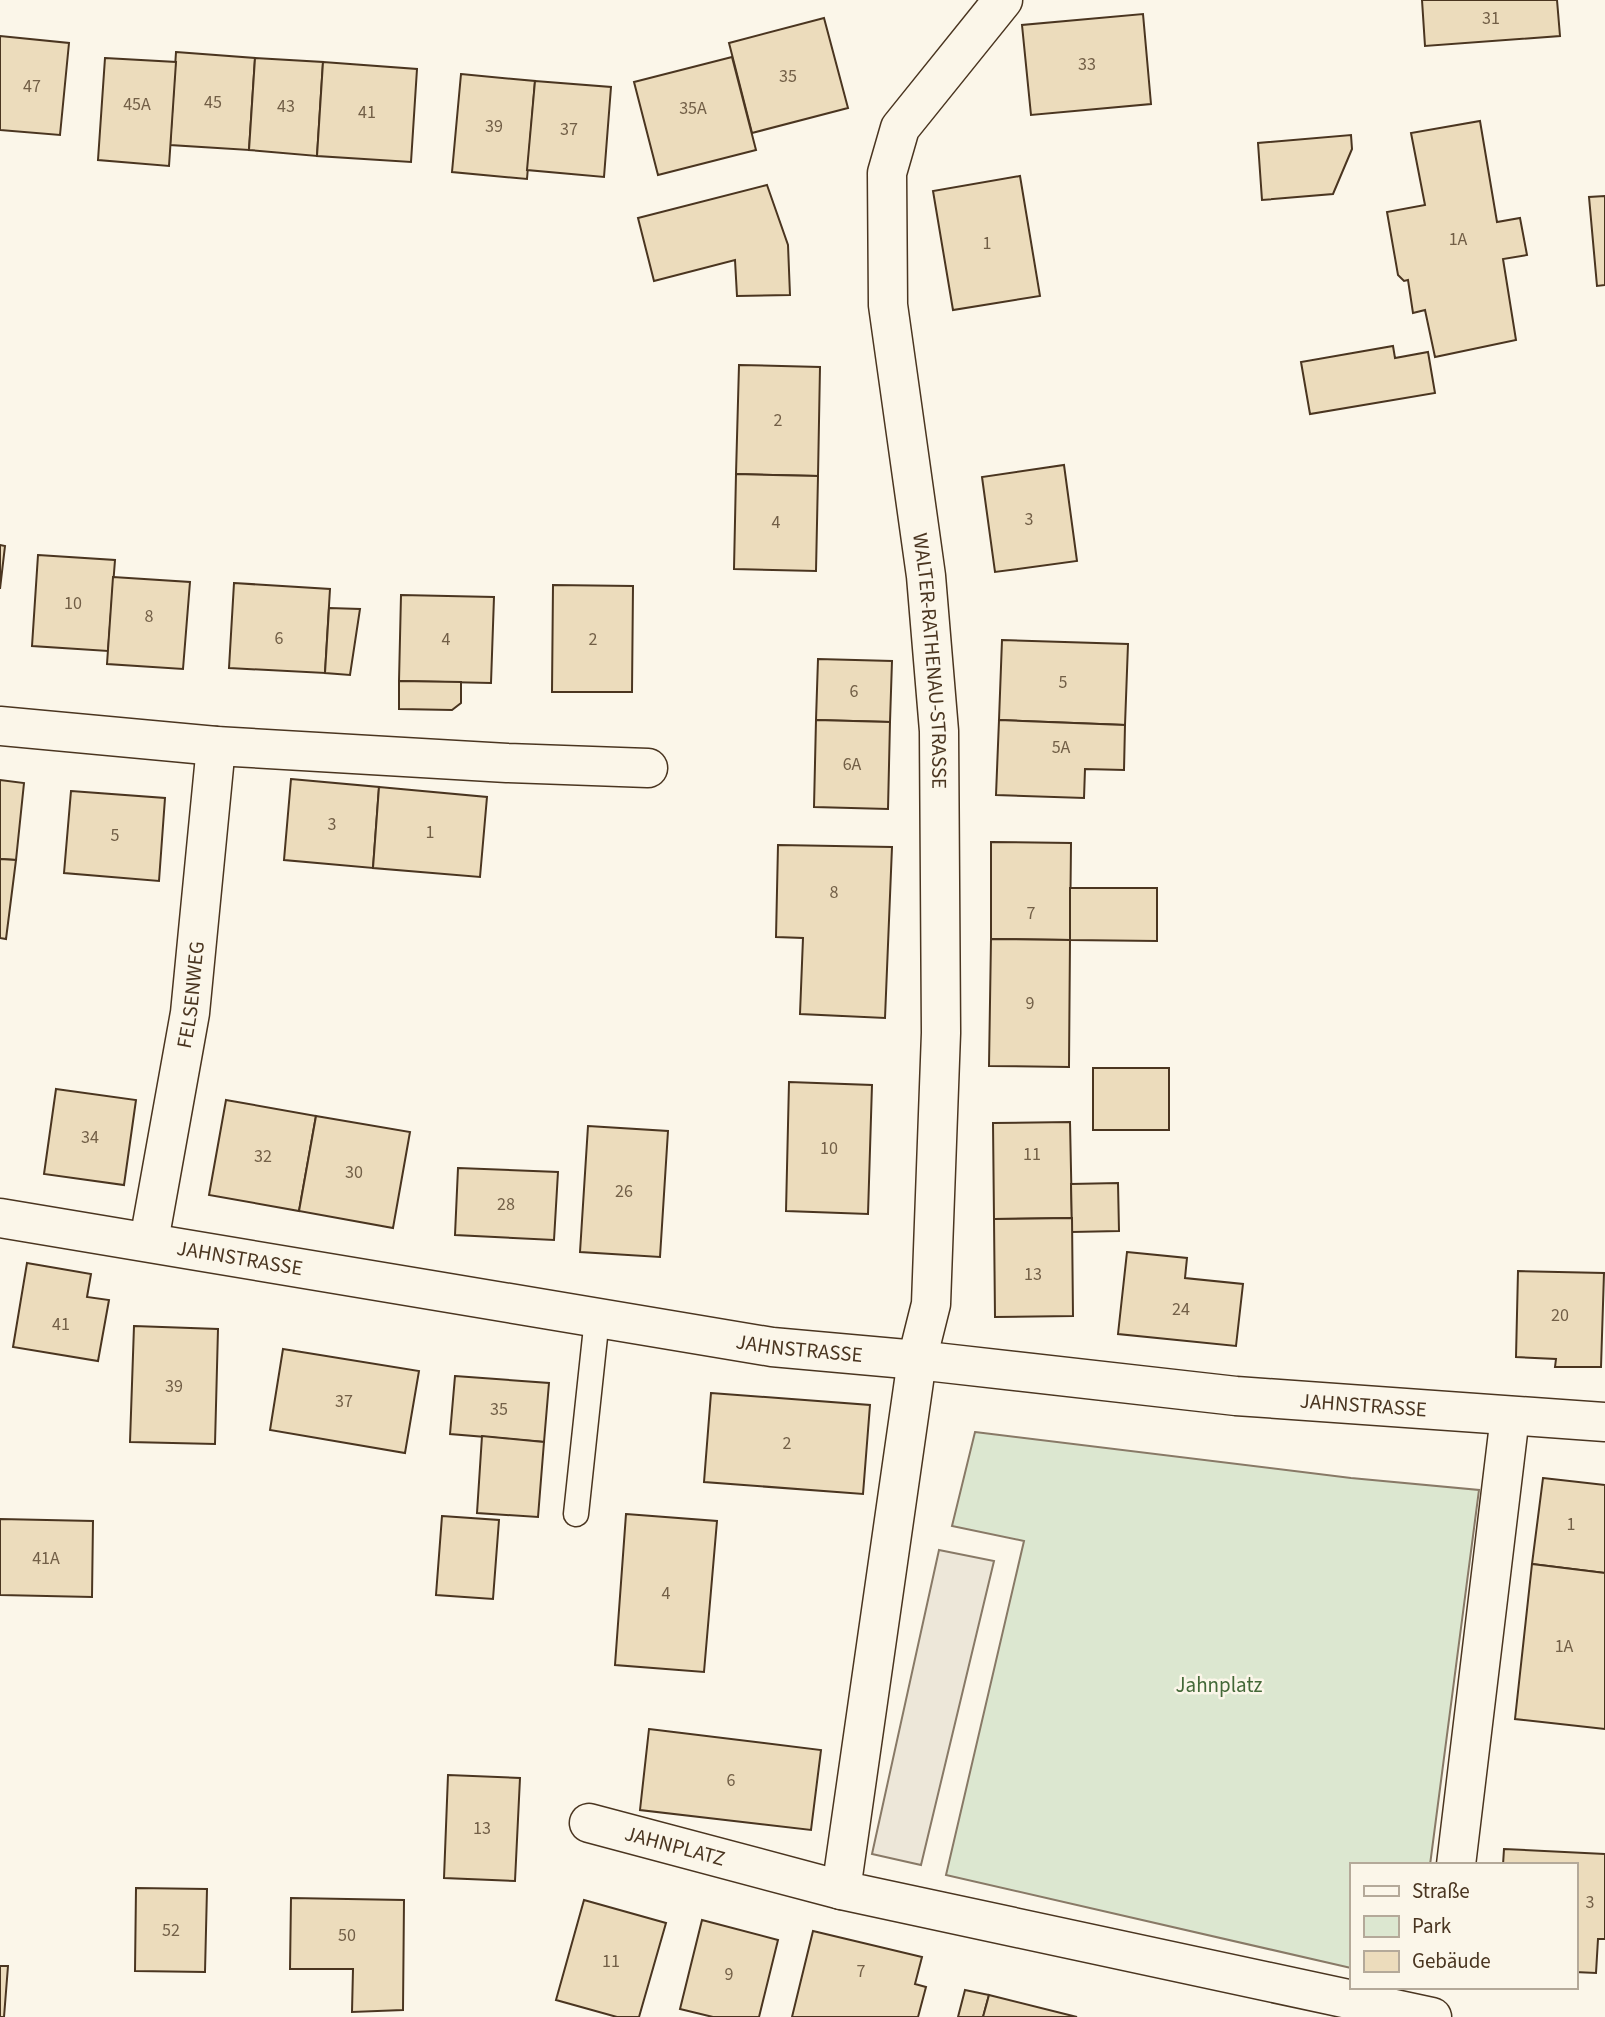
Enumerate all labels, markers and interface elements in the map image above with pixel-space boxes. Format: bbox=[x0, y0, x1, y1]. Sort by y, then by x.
house number: 31 bbox=[1482, 6, 1500, 31]
house number: 33 bbox=[1078, 52, 1096, 77]
house number: 35 bbox=[779, 64, 797, 89]
house number: 47 bbox=[23, 74, 41, 99]
house number: 45 bbox=[204, 90, 222, 115]
house number: 45A bbox=[123, 92, 151, 117]
house number: 43 bbox=[277, 94, 295, 119]
house number: 35A bbox=[679, 96, 707, 121]
house number: 41 bbox=[358, 100, 376, 125]
house number: 39 bbox=[485, 114, 503, 139]
house number: 37 bbox=[560, 117, 578, 142]
house number: 1A bbox=[1449, 227, 1468, 252]
house number: 1 bbox=[983, 231, 991, 256]
house number: 2 bbox=[774, 408, 783, 433]
house number: 3 bbox=[1025, 507, 1034, 532]
house number: 4 bbox=[772, 510, 781, 535]
street label: WALTER-RATHENAU-STRASSE bbox=[905, 531, 954, 789]
house number: 10 bbox=[64, 591, 82, 616]
house number: 8 bbox=[145, 604, 154, 629]
house number: 6 bbox=[275, 626, 284, 651]
house number: 4 bbox=[442, 627, 451, 652]
house number: 2 bbox=[589, 627, 598, 652]
house number: 5 bbox=[1059, 670, 1068, 695]
house number: 6 bbox=[850, 679, 859, 704]
house number: 5A bbox=[1052, 735, 1071, 760]
house number: 6A bbox=[843, 752, 862, 777]
house number: 3 bbox=[328, 812, 337, 837]
house number: 1 bbox=[426, 820, 434, 845]
house number: 5 bbox=[111, 823, 120, 848]
house number: 8 bbox=[830, 880, 839, 905]
house number: 7 bbox=[1027, 901, 1036, 926]
street label: FELSENWEG bbox=[169, 940, 212, 1051]
house number: 9 bbox=[1026, 991, 1035, 1016]
house number: 34 bbox=[81, 1125, 99, 1150]
house number: 10 bbox=[820, 1136, 838, 1161]
house number: 11 bbox=[1023, 1142, 1041, 1167]
house number: 32 bbox=[254, 1144, 272, 1169]
house number: 30 bbox=[345, 1160, 363, 1185]
house number: 26 bbox=[615, 1179, 633, 1204]
house number: 28 bbox=[497, 1192, 515, 1217]
street label: JAHNSTRASSE bbox=[174, 1233, 305, 1283]
house number: 13 bbox=[1024, 1262, 1042, 1287]
house number: 24 bbox=[1172, 1297, 1190, 1322]
house number: 20 bbox=[1551, 1303, 1569, 1328]
house number: 41 bbox=[52, 1312, 70, 1337]
street label: JAHNSTRASSE bbox=[734, 1326, 864, 1370]
house number: 39 bbox=[165, 1374, 183, 1399]
street label: JAHNSTRASSE bbox=[1299, 1386, 1428, 1424]
house number: 37 bbox=[335, 1389, 353, 1414]
house number: 35 bbox=[490, 1397, 508, 1422]
house number: 2 bbox=[783, 1431, 792, 1456]
house number: 1 bbox=[1567, 1512, 1575, 1537]
house number: 41A bbox=[32, 1546, 60, 1571]
house number: 4 bbox=[662, 1581, 671, 1606]
house number: 1A bbox=[1555, 1634, 1574, 1659]
park label: Jahnplatz bbox=[1176, 1670, 1263, 1700]
house number: 6 bbox=[727, 1768, 736, 1793]
house number: 13 bbox=[473, 1816, 491, 1841]
street label: JAHNPLATZ bbox=[622, 1818, 728, 1874]
legend bbox=[1350, 1863, 1577, 1989]
text: Straße bbox=[1412, 1876, 1470, 1906]
house number: 3 bbox=[1586, 1890, 1595, 1915]
text: Park bbox=[1412, 1911, 1452, 1941]
house number: 52 bbox=[162, 1918, 180, 1943]
house number: 50 bbox=[338, 1923, 356, 1948]
text: Gebäude bbox=[1412, 1946, 1491, 1976]
house number: 11 bbox=[602, 1949, 620, 1974]
house number: 7 bbox=[857, 1959, 866, 1984]
house number: 9 bbox=[725, 1962, 734, 1987]

